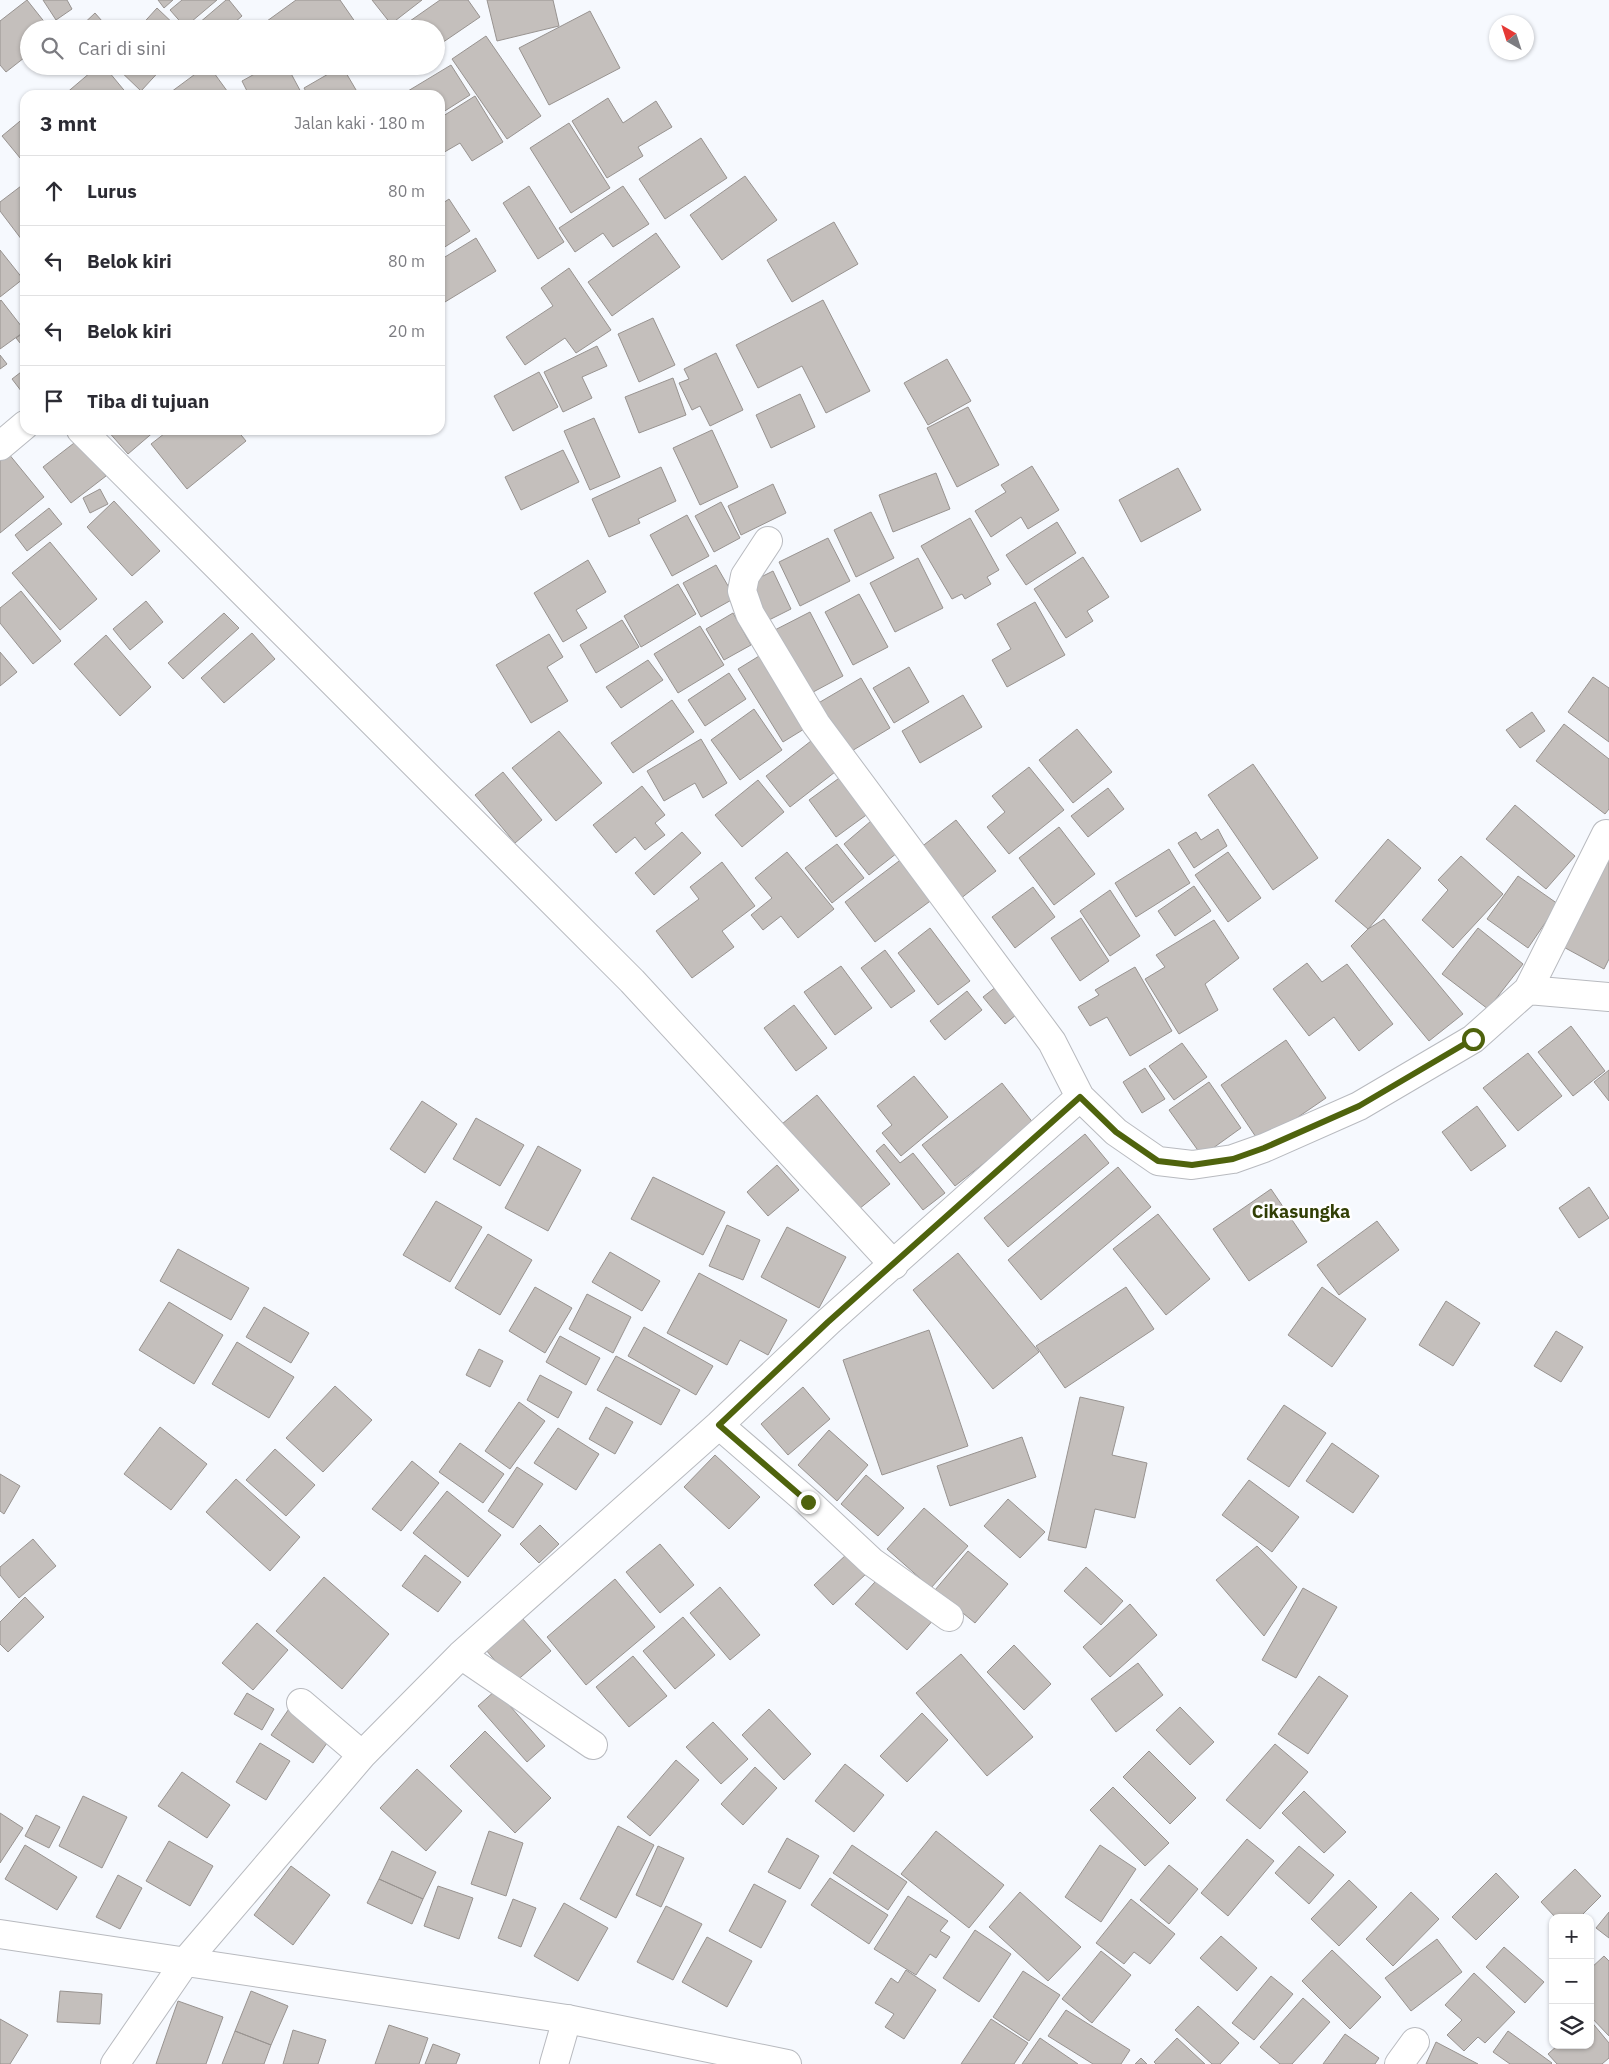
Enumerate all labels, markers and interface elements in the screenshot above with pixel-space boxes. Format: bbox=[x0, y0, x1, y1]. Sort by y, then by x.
north arrow bbox=[1489, 15, 1534, 60]
search box bbox=[20, 20, 445, 75]
icon: search bbox=[38, 34, 66, 62]
text: Cari di sini bbox=[78, 36, 166, 60]
text: 3 mnt bbox=[40, 109, 97, 137]
text: Jalan kaki · 180 m bbox=[294, 113, 425, 133]
icon: ahead bbox=[40, 177, 68, 205]
text: Lurus bbox=[87, 179, 137, 203]
text: 80 m bbox=[388, 181, 425, 201]
icon: left bbox=[40, 247, 68, 275]
text: Belok kiri bbox=[87, 249, 172, 273]
text: 80 m bbox=[388, 251, 425, 271]
icon: left bbox=[40, 317, 68, 345]
text: Belok kiri bbox=[87, 319, 172, 343]
text: 20 m bbox=[388, 321, 425, 341]
icon: arrive bbox=[40, 387, 68, 415]
text: Tiba di tujuan bbox=[87, 389, 209, 413]
route start bbox=[1462, 1028, 1485, 1051]
district label: Cikasungka bbox=[1252, 1200, 1350, 1223]
route end bbox=[797, 1491, 820, 1514]
map controls bbox=[1549, 1914, 1594, 2049]
button: + bbox=[1549, 1914, 1594, 1959]
button: − bbox=[1549, 1959, 1594, 2004]
button: layers bbox=[1549, 2004, 1594, 2049]

